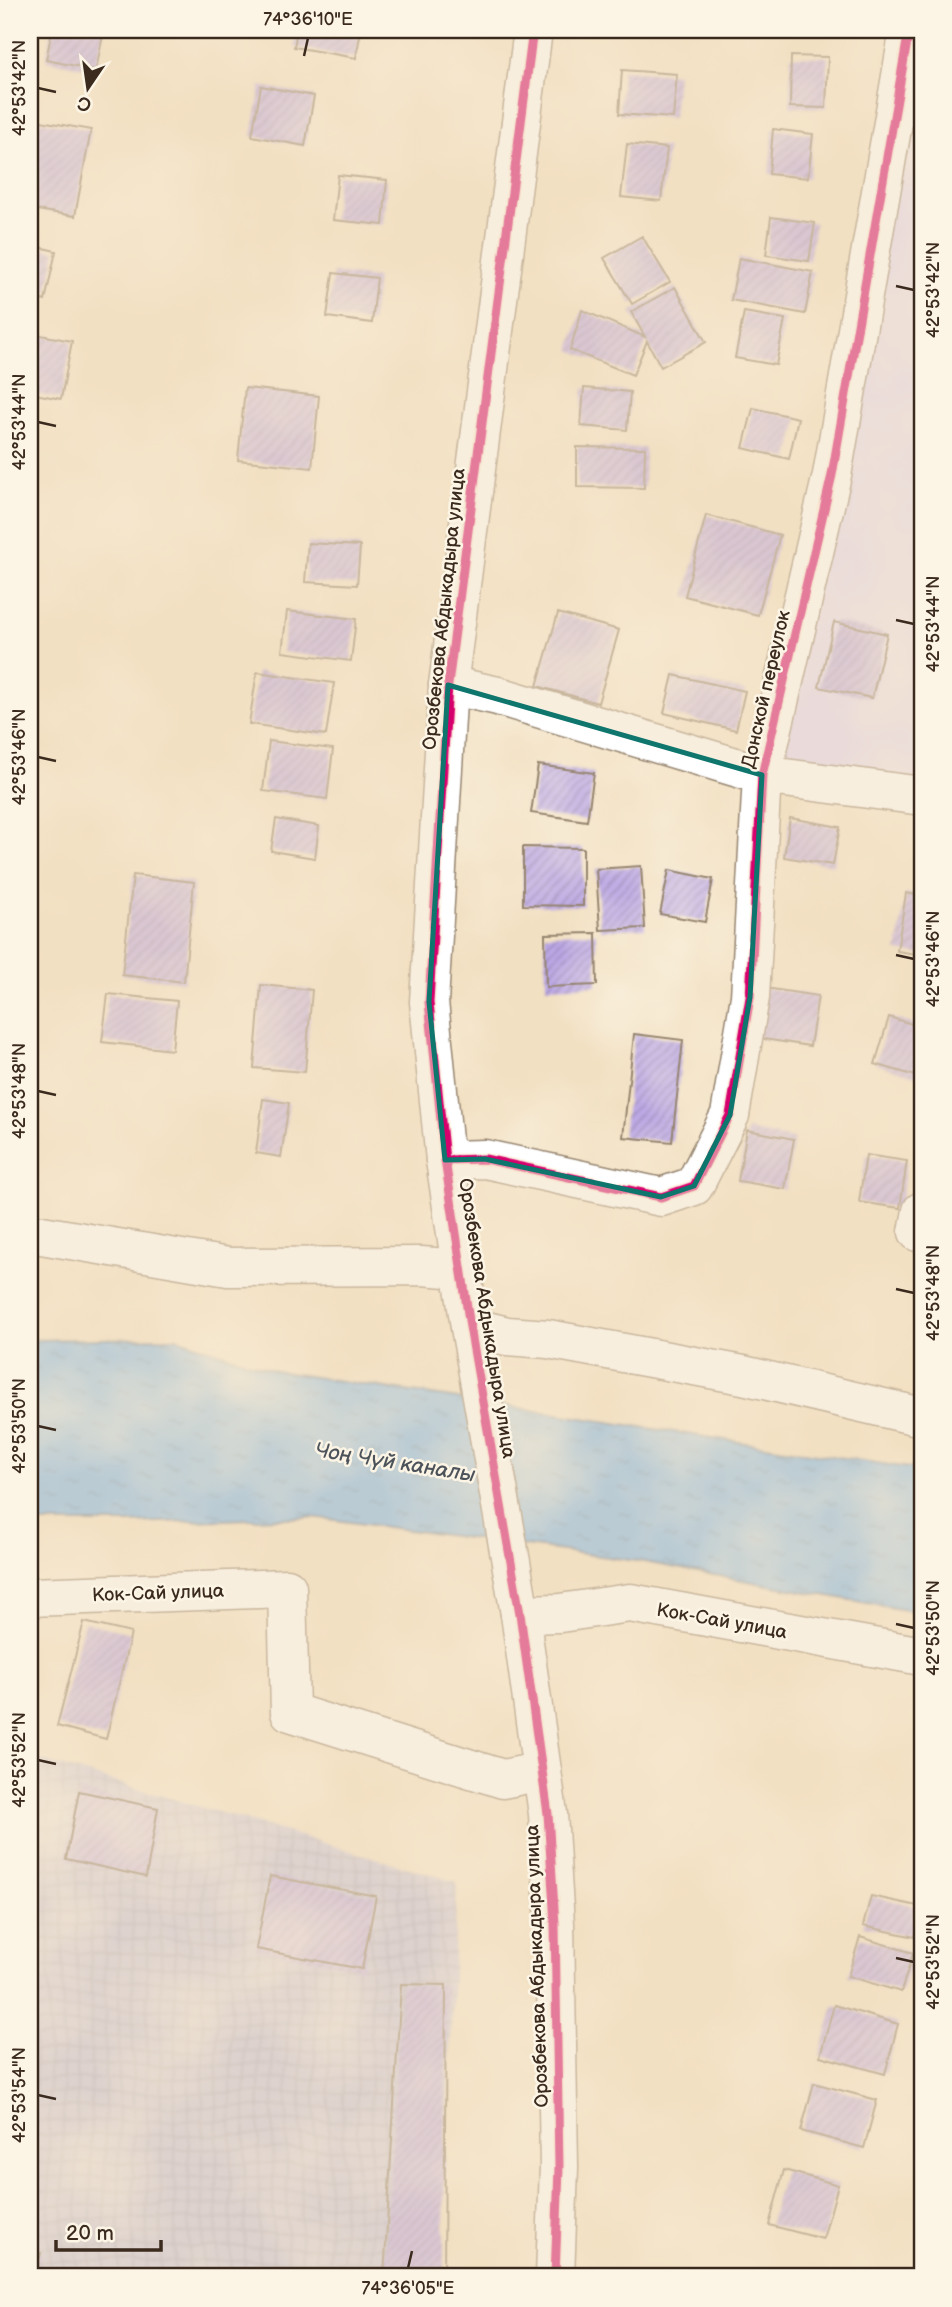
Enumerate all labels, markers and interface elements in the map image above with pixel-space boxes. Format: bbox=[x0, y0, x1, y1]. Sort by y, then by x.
text: 74°36'10"E bbox=[263, 9, 353, 30]
text: 42°53'42"N bbox=[9, 40, 30, 136]
north arrow bbox=[52, 52, 122, 122]
text: С bbox=[75, 90, 94, 116]
text: 42°53'42"N bbox=[923, 242, 944, 338]
text: 42°53'44"N bbox=[9, 374, 30, 470]
street label: Орозбекова Абдыкадыра улица bbox=[418, 467, 471, 751]
text: 42°53'44"N bbox=[923, 576, 944, 672]
street label: Донской переулок bbox=[737, 608, 796, 771]
text: 42°53'46"N bbox=[9, 709, 30, 805]
text: 42°53'46"N bbox=[923, 911, 944, 1007]
text: 42°53'48"N bbox=[9, 1043, 30, 1139]
street label: Орозбекова Абдыкадыра улица bbox=[453, 1177, 520, 1460]
text: 42°53'48"N bbox=[923, 1245, 944, 1341]
text: 42°53'50"N bbox=[9, 1378, 30, 1474]
water label: Чоң Чүй каналы bbox=[313, 1437, 477, 1488]
street label: Кок-Сай улица bbox=[92, 1580, 224, 1607]
text: 42°53'50"N bbox=[923, 1580, 944, 1676]
street label: Кок-Сай улица bbox=[655, 1599, 789, 1644]
text: 42°53'52"N bbox=[9, 1712, 30, 1808]
street label: Орозбекова Абдыкадыра улица bbox=[521, 1824, 554, 2108]
text: 42°53'52"N bbox=[923, 1914, 944, 2010]
text: 42°53'54"N bbox=[9, 2047, 30, 2143]
scale bar bbox=[56, 2209, 161, 2253]
text: 20 m bbox=[66, 2221, 114, 2246]
text: 74°36'05"E bbox=[362, 2278, 455, 2299]

